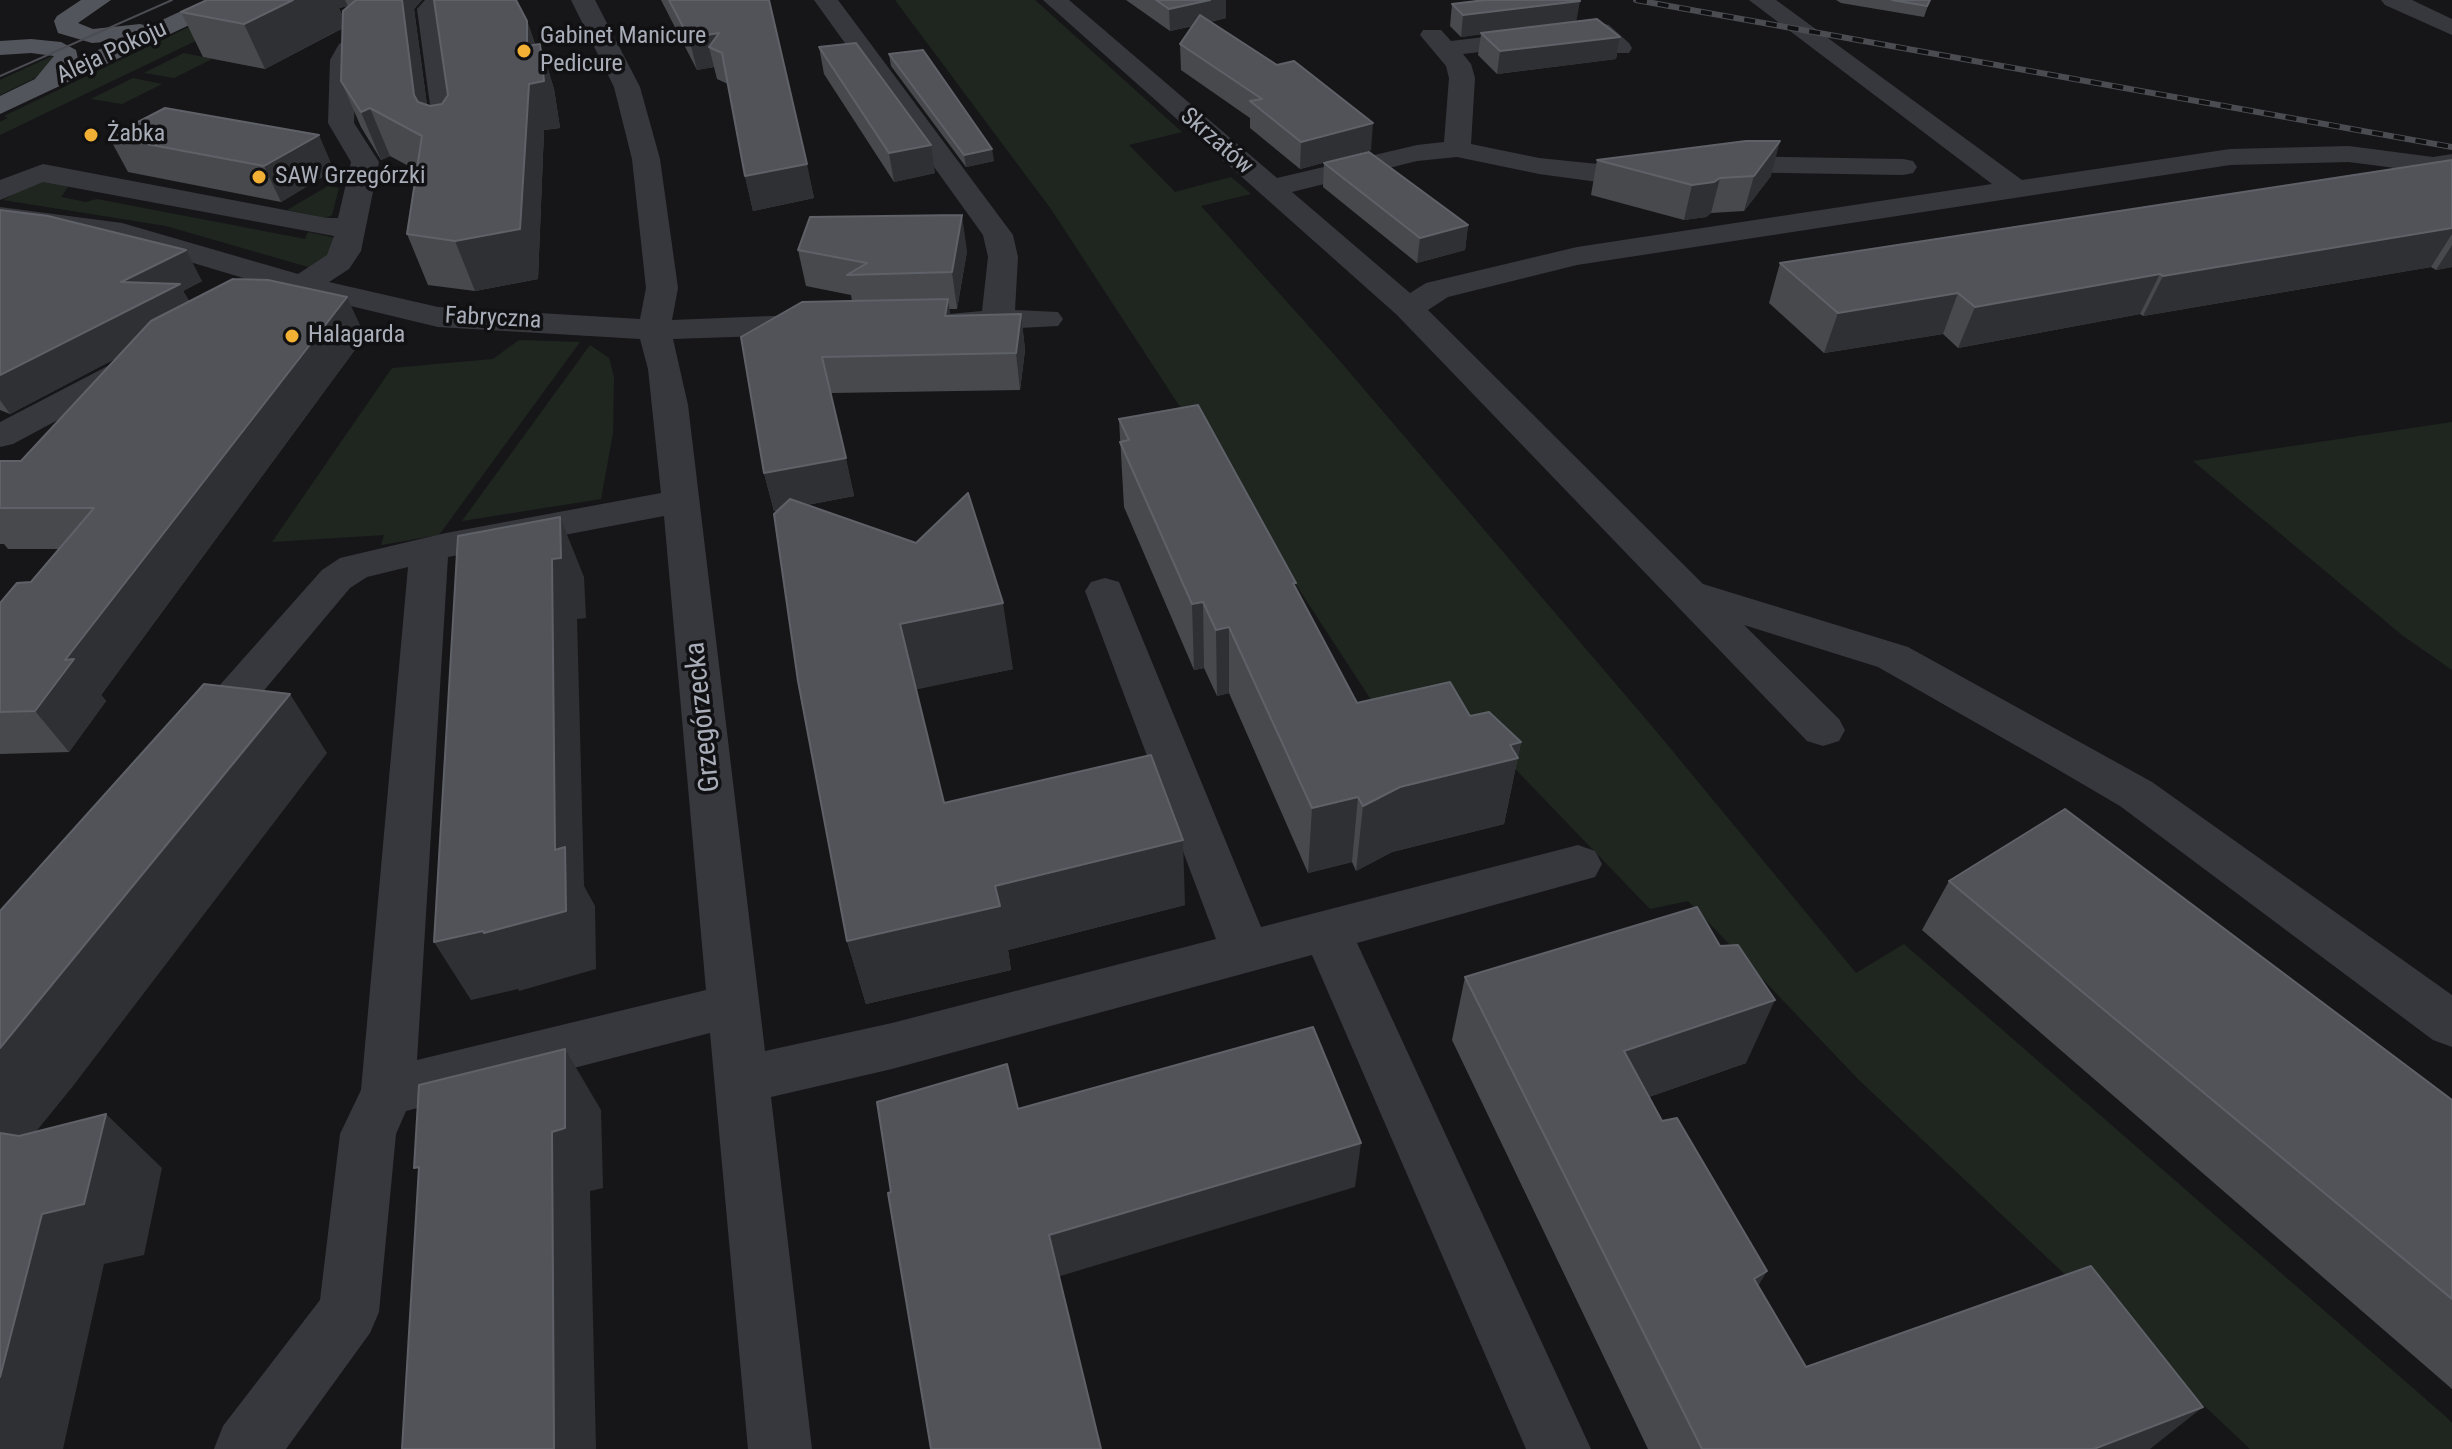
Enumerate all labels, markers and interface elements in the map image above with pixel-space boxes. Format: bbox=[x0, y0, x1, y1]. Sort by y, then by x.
street label: Aleja Pokoju bbox=[52, 15, 172, 91]
place label: Gabinet Manicure Pedicure bbox=[540, 23, 706, 79]
marker: Gabinet Manicure Pedicure bbox=[515, 42, 533, 60]
street label: Skrzatów bbox=[1174, 103, 1258, 181]
place label: Żabka bbox=[107, 121, 165, 149]
marker: Żabka bbox=[82, 126, 100, 144]
place label: SAW Grzegórzki bbox=[275, 163, 425, 191]
marker: SAW Grzegórzki bbox=[250, 168, 268, 186]
street label: Fabryczna bbox=[444, 302, 542, 336]
place label: Halagarda bbox=[308, 322, 405, 350]
marker: Halagarda bbox=[283, 327, 301, 345]
street label: Grzegórzecka bbox=[679, 640, 729, 794]

